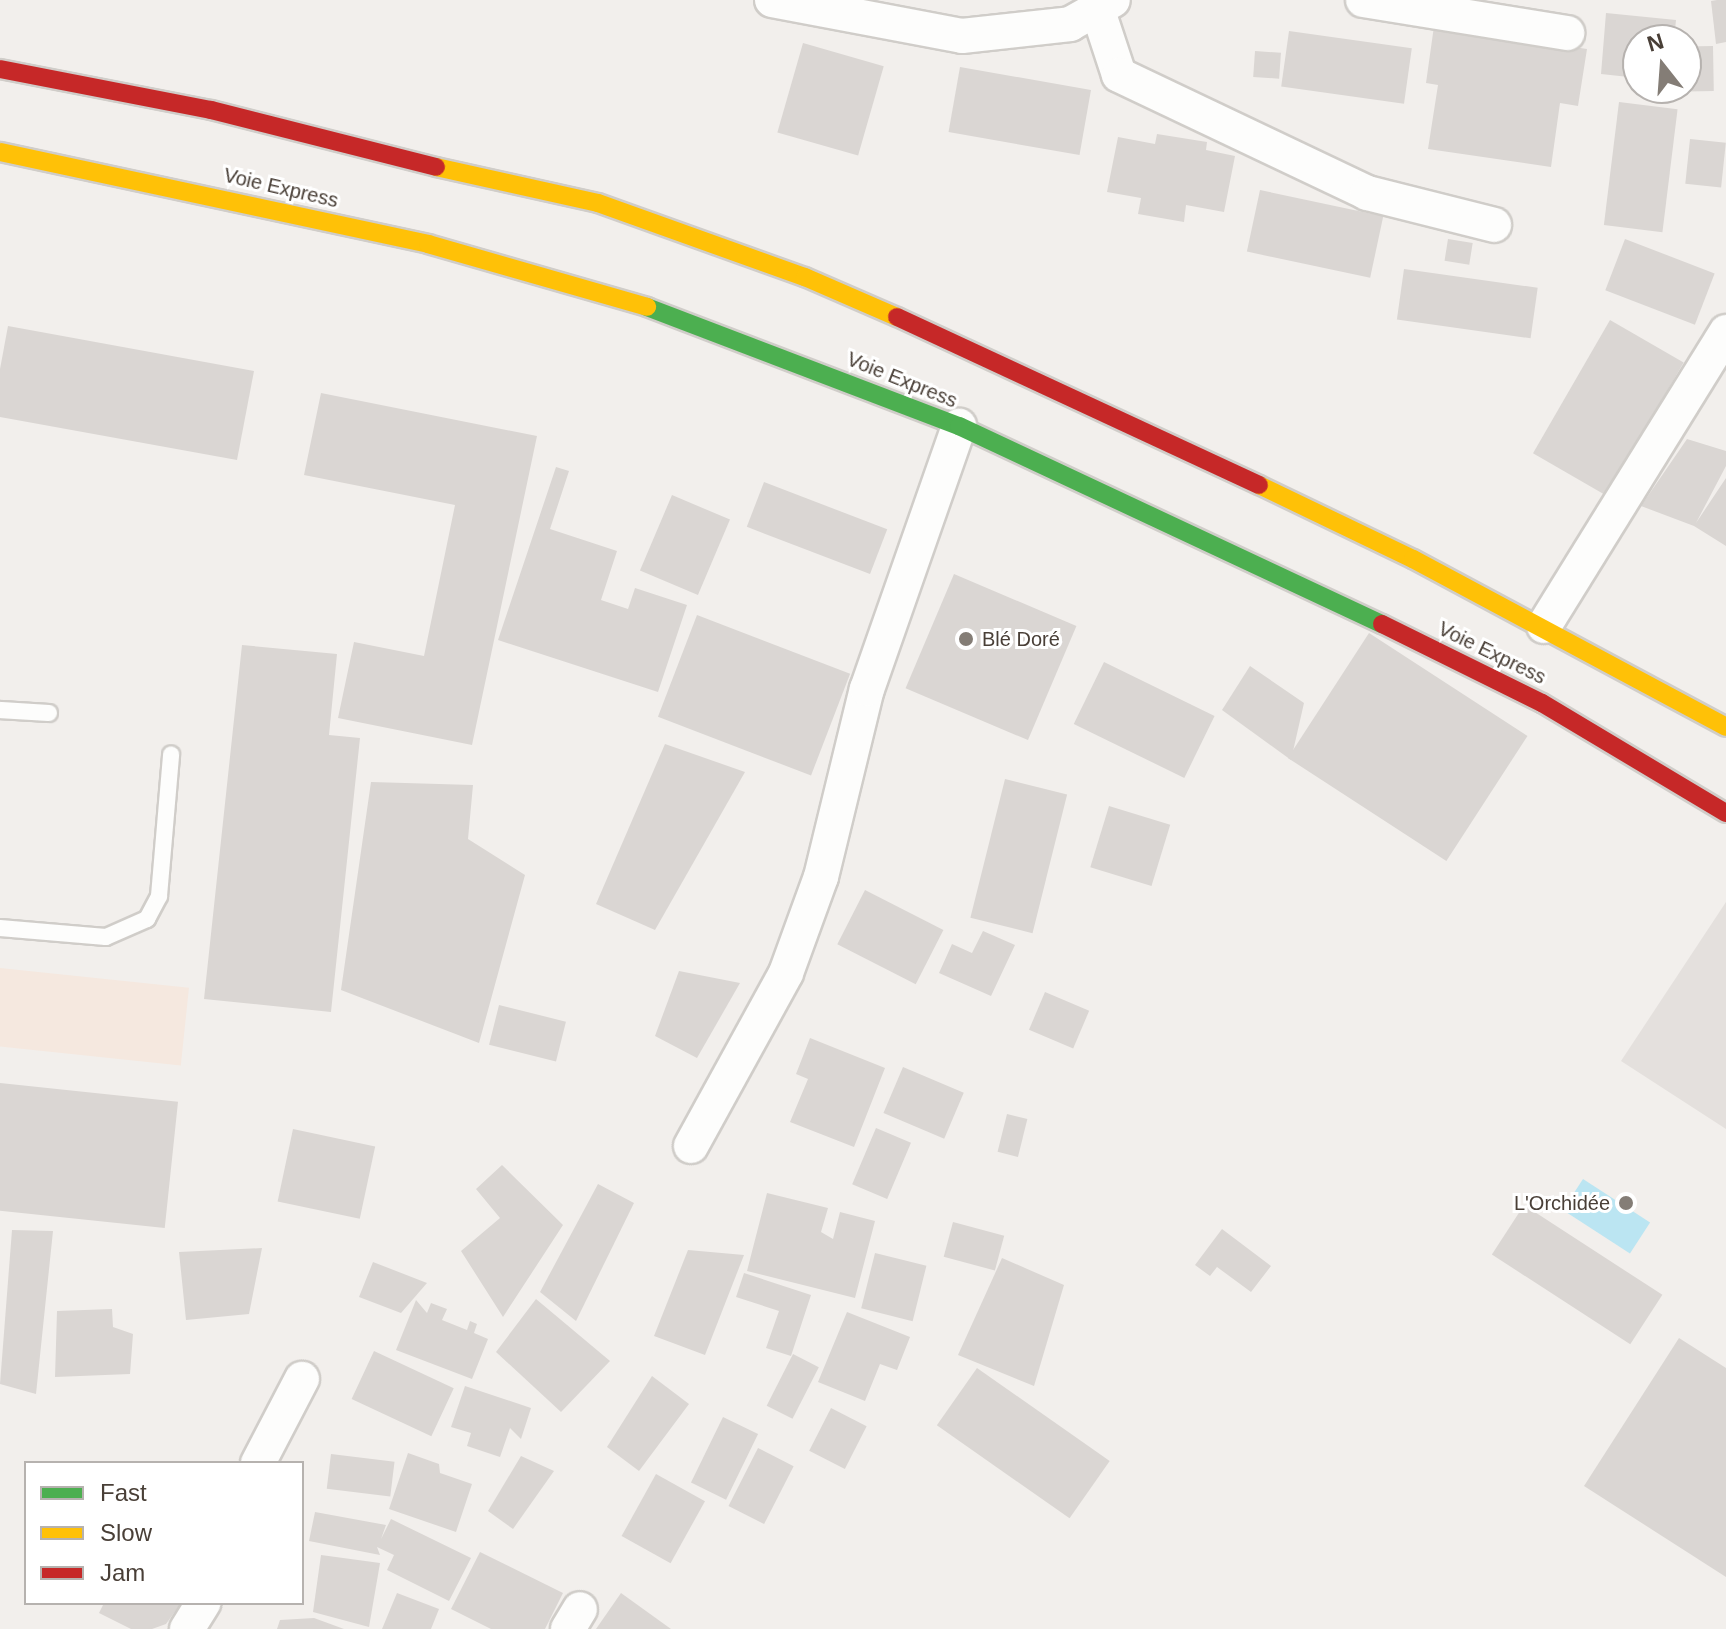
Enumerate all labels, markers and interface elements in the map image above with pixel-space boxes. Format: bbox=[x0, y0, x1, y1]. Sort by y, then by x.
north arrow bbox=[1622, 24, 1702, 104]
text: N bbox=[1644, 28, 1667, 57]
street label: Voie Express bbox=[221, 163, 341, 213]
street label: Voie Express bbox=[843, 347, 961, 413]
street label: Voie Express bbox=[1434, 617, 1550, 689]
place label: Blé Doré bbox=[982, 627, 1060, 651]
marker: Blé Doré bbox=[957, 630, 975, 648]
place label: L'Orchidée bbox=[1514, 1191, 1610, 1215]
marker: L'Orchidée bbox=[1617, 1194, 1635, 1212]
legend bbox=[24, 1461, 304, 1605]
text: Fast bbox=[100, 1479, 147, 1506]
text: Slow bbox=[100, 1519, 152, 1546]
text: Jam bbox=[100, 1559, 145, 1586]

